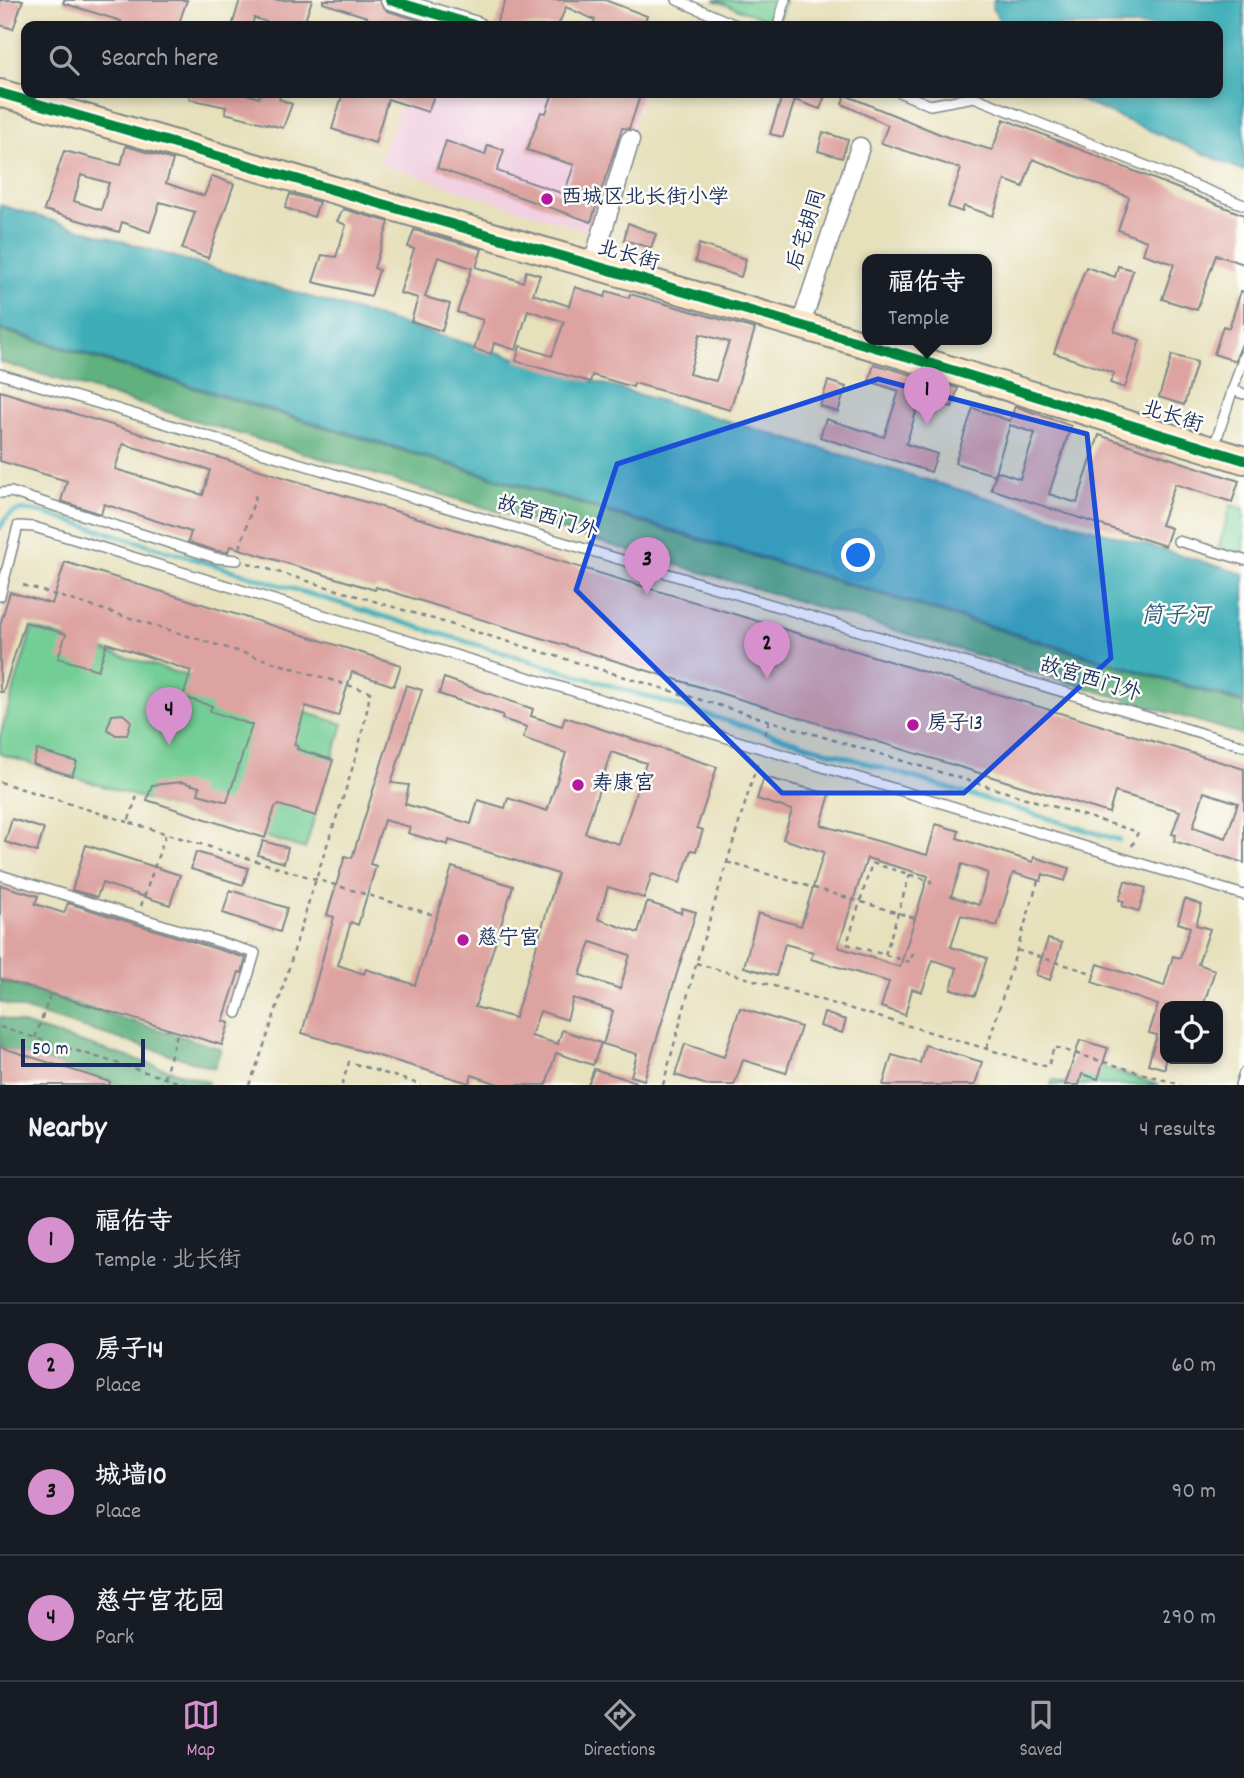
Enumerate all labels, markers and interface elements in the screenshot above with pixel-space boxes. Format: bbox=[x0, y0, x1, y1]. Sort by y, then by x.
search box bbox=[21, 21, 1223, 98]
icon: search bbox=[45, 41, 83, 79]
text: Search here bbox=[101, 41, 219, 78]
place label: 西城区北长街小学 bbox=[561, 184, 729, 214]
street label: 后宅胡同 bbox=[781, 185, 835, 275]
marker: 西城区北长街小学 bbox=[539, 191, 555, 207]
street label: 北长街 bbox=[594, 234, 662, 280]
popup bbox=[862, 254, 992, 345]
text: 福佑寺 bbox=[888, 266, 966, 303]
text: Temple bbox=[888, 303, 949, 336]
pin: 1 bbox=[904, 367, 950, 425]
street label: 北长街 bbox=[1137, 394, 1207, 442]
street label: 故宫西门外 bbox=[492, 489, 602, 549]
pin: 3 bbox=[624, 537, 670, 595]
your location bbox=[841, 538, 875, 572]
water label: 筒子河 bbox=[1141, 601, 1214, 634]
pin: 2 bbox=[744, 621, 790, 679]
street label: 故宫西门外 bbox=[1035, 651, 1145, 711]
pin: 4 bbox=[146, 687, 192, 745]
place label: 房子13 bbox=[927, 710, 983, 740]
marker: 房子13 bbox=[905, 717, 921, 733]
place label: 寿康宫 bbox=[592, 770, 655, 800]
marker: 寿康宫 bbox=[570, 777, 586, 793]
place label: 慈宁宫 bbox=[477, 925, 540, 955]
marker: 慈宁宫 bbox=[455, 932, 471, 948]
map controls bbox=[1160, 1001, 1223, 1064]
button: locate bbox=[1160, 1001, 1223, 1064]
scale bar bbox=[21, 1036, 145, 1068]
text: 50 m bbox=[32, 1037, 69, 1064]
text: Nearby bbox=[28, 1109, 106, 1152]
text: 4 results bbox=[1139, 1114, 1216, 1147]
text: 福佑寺 bbox=[95, 1205, 173, 1242]
text: 1 bbox=[48, 1224, 54, 1257]
text: 60 m bbox=[1171, 1224, 1216, 1257]
text: Temple · 北长街 bbox=[95, 1245, 241, 1278]
text: 房子14 bbox=[95, 1333, 163, 1370]
text: 2 bbox=[46, 1350, 56, 1383]
text: 60 m bbox=[1171, 1350, 1216, 1383]
text: Place bbox=[95, 1370, 141, 1403]
text: 城墙10 bbox=[95, 1459, 167, 1496]
text: 3 bbox=[46, 1476, 56, 1509]
text: 90 m bbox=[1172, 1476, 1216, 1509]
text: Place bbox=[95, 1496, 141, 1529]
text: 慈宁宫花园 bbox=[95, 1585, 225, 1622]
text: 4 bbox=[46, 1602, 56, 1635]
text: 290 m bbox=[1162, 1602, 1216, 1635]
text: Park bbox=[95, 1622, 134, 1655]
tab: Map bbox=[182, 1696, 220, 1765]
tab: Directions bbox=[584, 1696, 656, 1765]
tab: Saved bbox=[1020, 1696, 1062, 1765]

